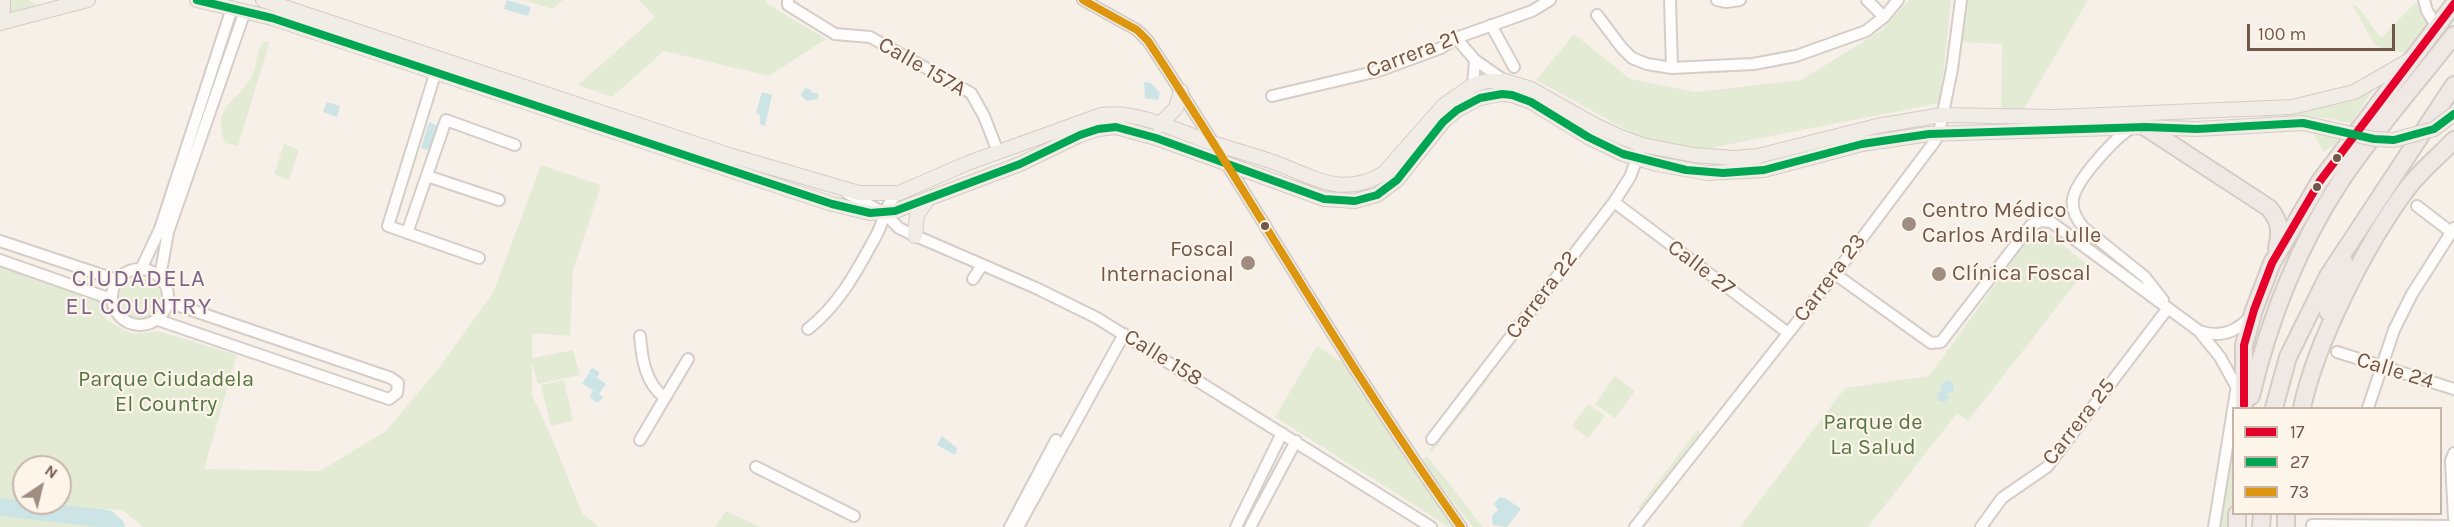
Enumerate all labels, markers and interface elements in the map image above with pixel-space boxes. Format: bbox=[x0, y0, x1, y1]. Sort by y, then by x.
scale bar bbox=[2250, 12, 2398, 50]
text: 100 m bbox=[2258, 23, 2306, 45]
street label: Carrera 21 bbox=[1362, 24, 1464, 84]
street label: Calle 157A bbox=[873, 31, 971, 103]
unlabelled marker bbox=[2331, 152, 2343, 164]
unlabelled marker bbox=[2311, 181, 2323, 193]
place label: Centro Médico Carlos Ardila Lulle bbox=[1922, 198, 2101, 249]
marker: Centro Médico Carlos Ardila Lulle bbox=[1900, 215, 1918, 233]
unlabelled marker bbox=[1259, 220, 1271, 232]
street label: Carrera 23 bbox=[1788, 229, 1872, 327]
street label: Calle 27 bbox=[1662, 234, 1740, 302]
place label: Foscal Internacional bbox=[1100, 237, 1234, 288]
street label: Carrera 22 bbox=[1500, 246, 1584, 344]
marker: Foscal Internacional bbox=[1239, 254, 1257, 272]
place label: Clínica Foscal bbox=[1952, 261, 2091, 287]
district label: CIUDADELA EL COUNTRY bbox=[65, 265, 213, 321]
marker: Clínica Foscal bbox=[1930, 265, 1948, 283]
street label: Calle 158 bbox=[1119, 324, 1207, 392]
street label: Calle 24 bbox=[2353, 347, 2437, 395]
park label: Parque Ciudadela El Country bbox=[78, 367, 254, 418]
street label: Carrera 25 bbox=[2037, 373, 2121, 471]
legend bbox=[2232, 407, 2442, 515]
park label: Parque de La Salud bbox=[1823, 410, 1923, 462]
text: 17 bbox=[2290, 421, 2304, 443]
text: 27 bbox=[2290, 451, 2309, 473]
north arrow bbox=[12, 455, 72, 515]
text: N bbox=[41, 460, 62, 483]
text: 73 bbox=[2290, 481, 2309, 503]

